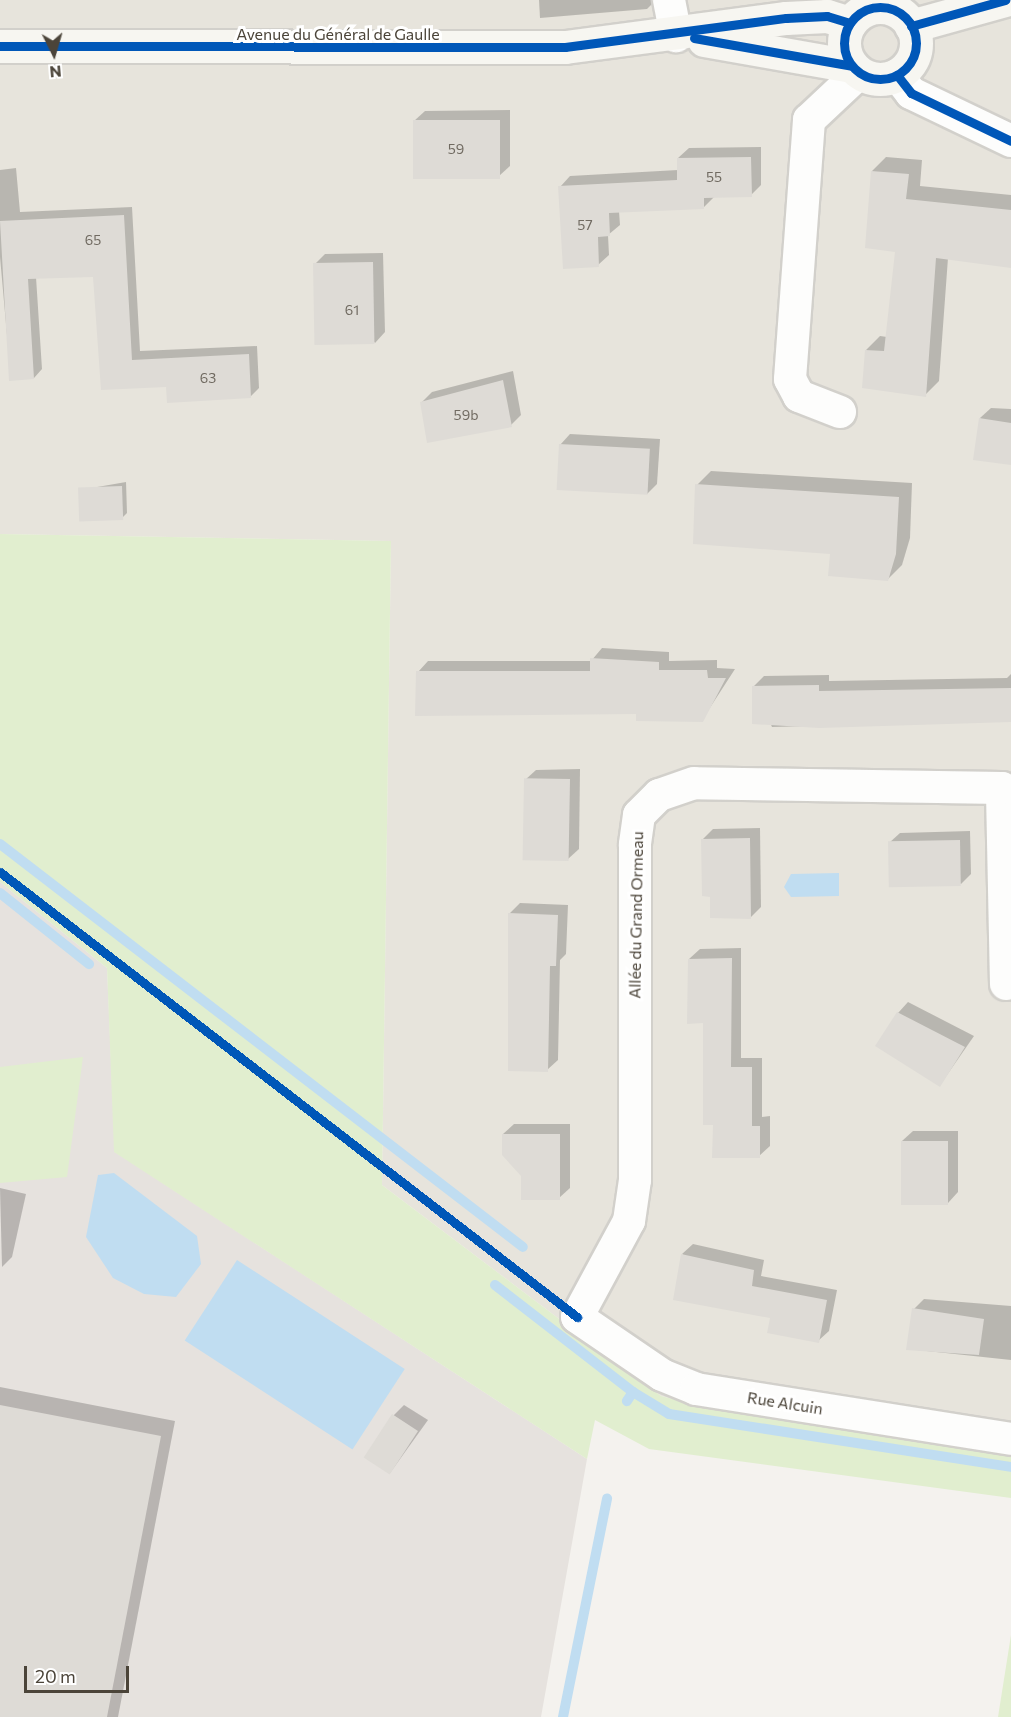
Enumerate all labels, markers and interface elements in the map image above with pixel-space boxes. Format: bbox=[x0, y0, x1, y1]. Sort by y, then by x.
north arrow bbox=[24, 24, 84, 84]
street label: Avenue du Général de Gaulle bbox=[236, 24, 440, 44]
text: N bbox=[49, 62, 62, 82]
house number: 59 bbox=[448, 141, 464, 157]
house number: 55 bbox=[706, 169, 722, 185]
house number: 57 bbox=[577, 217, 593, 233]
house number: 65 bbox=[85, 232, 101, 248]
house number: 61 bbox=[345, 302, 359, 318]
house number: 63 bbox=[200, 370, 216, 386]
house number: 59b bbox=[454, 407, 478, 423]
street label: Allée du Grand Ormeau bbox=[625, 831, 647, 999]
street label: Rue Alcuin bbox=[746, 1388, 824, 1418]
scale bar bbox=[27, 1654, 132, 1692]
text: 20 m bbox=[35, 1665, 76, 1687]

